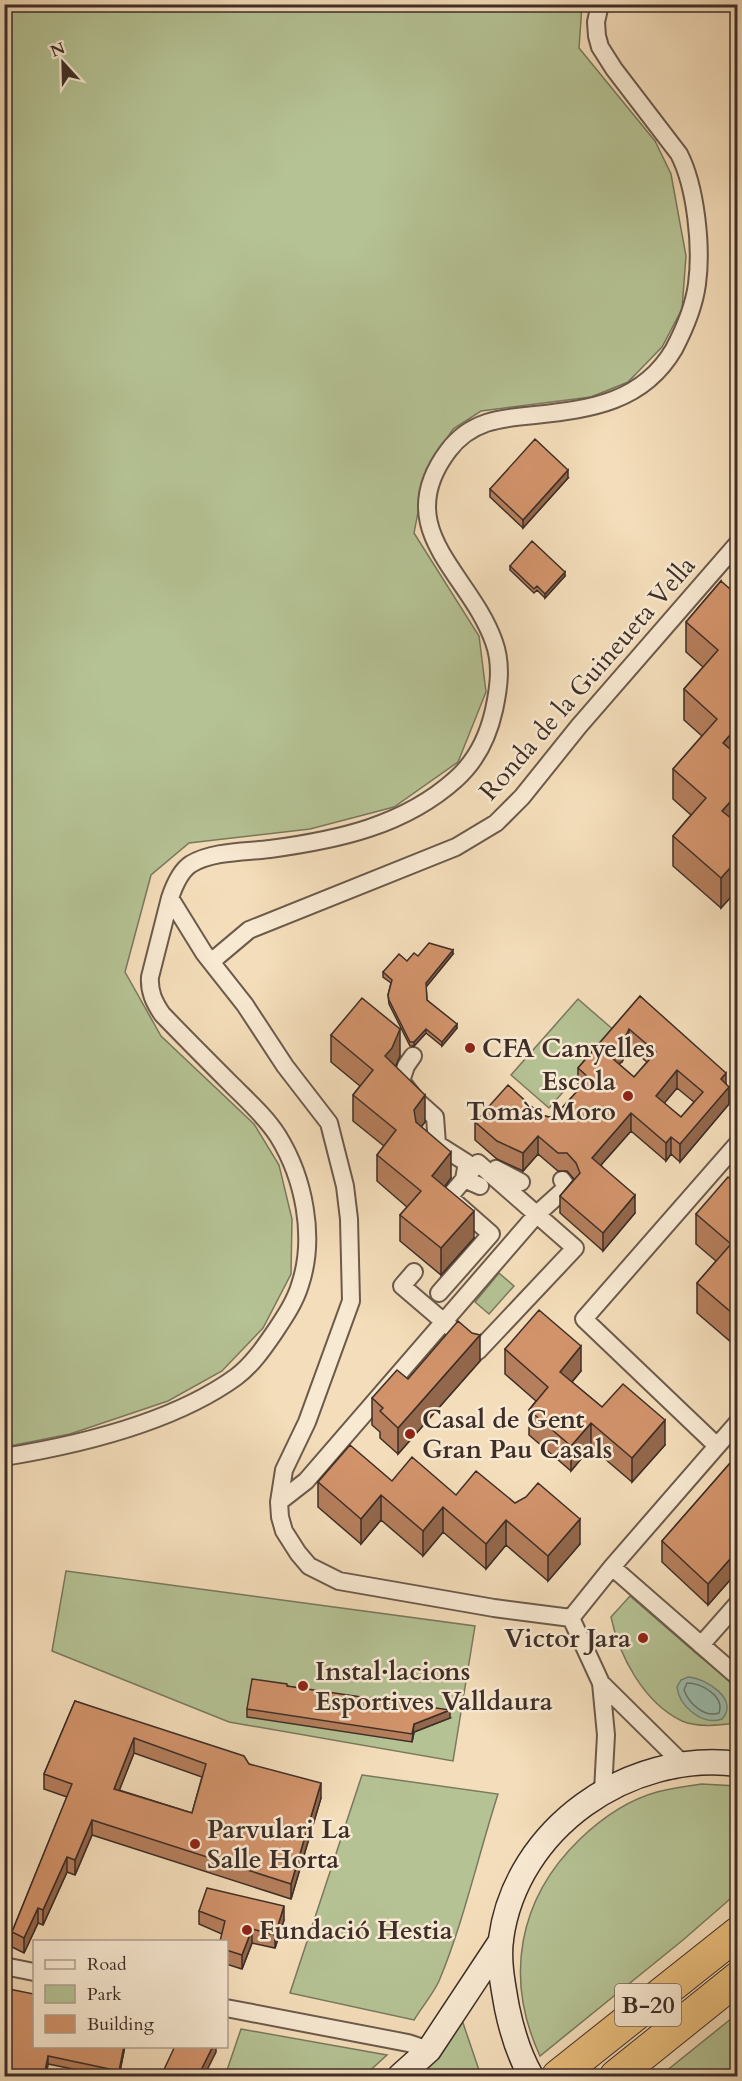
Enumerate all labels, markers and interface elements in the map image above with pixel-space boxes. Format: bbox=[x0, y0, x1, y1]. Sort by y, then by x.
north arrow bbox=[33, 33, 93, 93]
text: N bbox=[47, 37, 68, 63]
street label: Ronda de la Guineueta Vella bbox=[471, 549, 703, 808]
place label: CFA Canyelles bbox=[482, 1031, 655, 1066]
marker: CFA Canyelles bbox=[463, 1041, 477, 1055]
place label: Escola Tomàs Moro bbox=[466, 1064, 616, 1129]
marker: Escola Tomàs Moro bbox=[621, 1089, 635, 1103]
place label: Casal de Gent Gran Pau Casals bbox=[422, 1402, 612, 1467]
marker: Casal de Gent Gran Pau Casals bbox=[403, 1427, 417, 1441]
place label: Victor Jara bbox=[504, 1621, 631, 1656]
marker: Victor Jara bbox=[636, 1631, 650, 1645]
place label: Instal·lacions Esportives Valldaura bbox=[315, 1654, 553, 1719]
marker: Instal·lacions Esportives Valldaura bbox=[296, 1679, 310, 1693]
place label: Parvulari La Salle Horta bbox=[207, 1812, 351, 1877]
marker: Parvulari La Salle Horta bbox=[188, 1837, 202, 1851]
place label: Fundació Hestia bbox=[259, 1913, 453, 1948]
marker: Fundació Hestia bbox=[240, 1923, 254, 1937]
legend bbox=[33, 1940, 228, 2048]
text: Road bbox=[87, 1952, 127, 1977]
text: Park bbox=[87, 1982, 122, 2007]
road number: B-20 bbox=[615, 1984, 681, 2026]
text: Building bbox=[87, 2012, 155, 2037]

